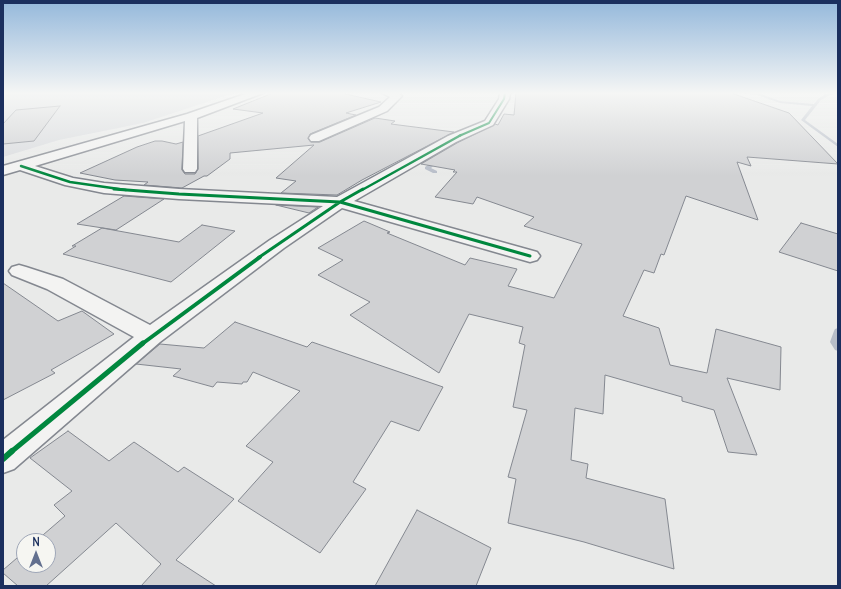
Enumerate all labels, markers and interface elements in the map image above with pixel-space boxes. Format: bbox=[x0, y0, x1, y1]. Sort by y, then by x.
north arrow bbox=[16, 533, 56, 573]
text: N bbox=[32, 535, 40, 549]

